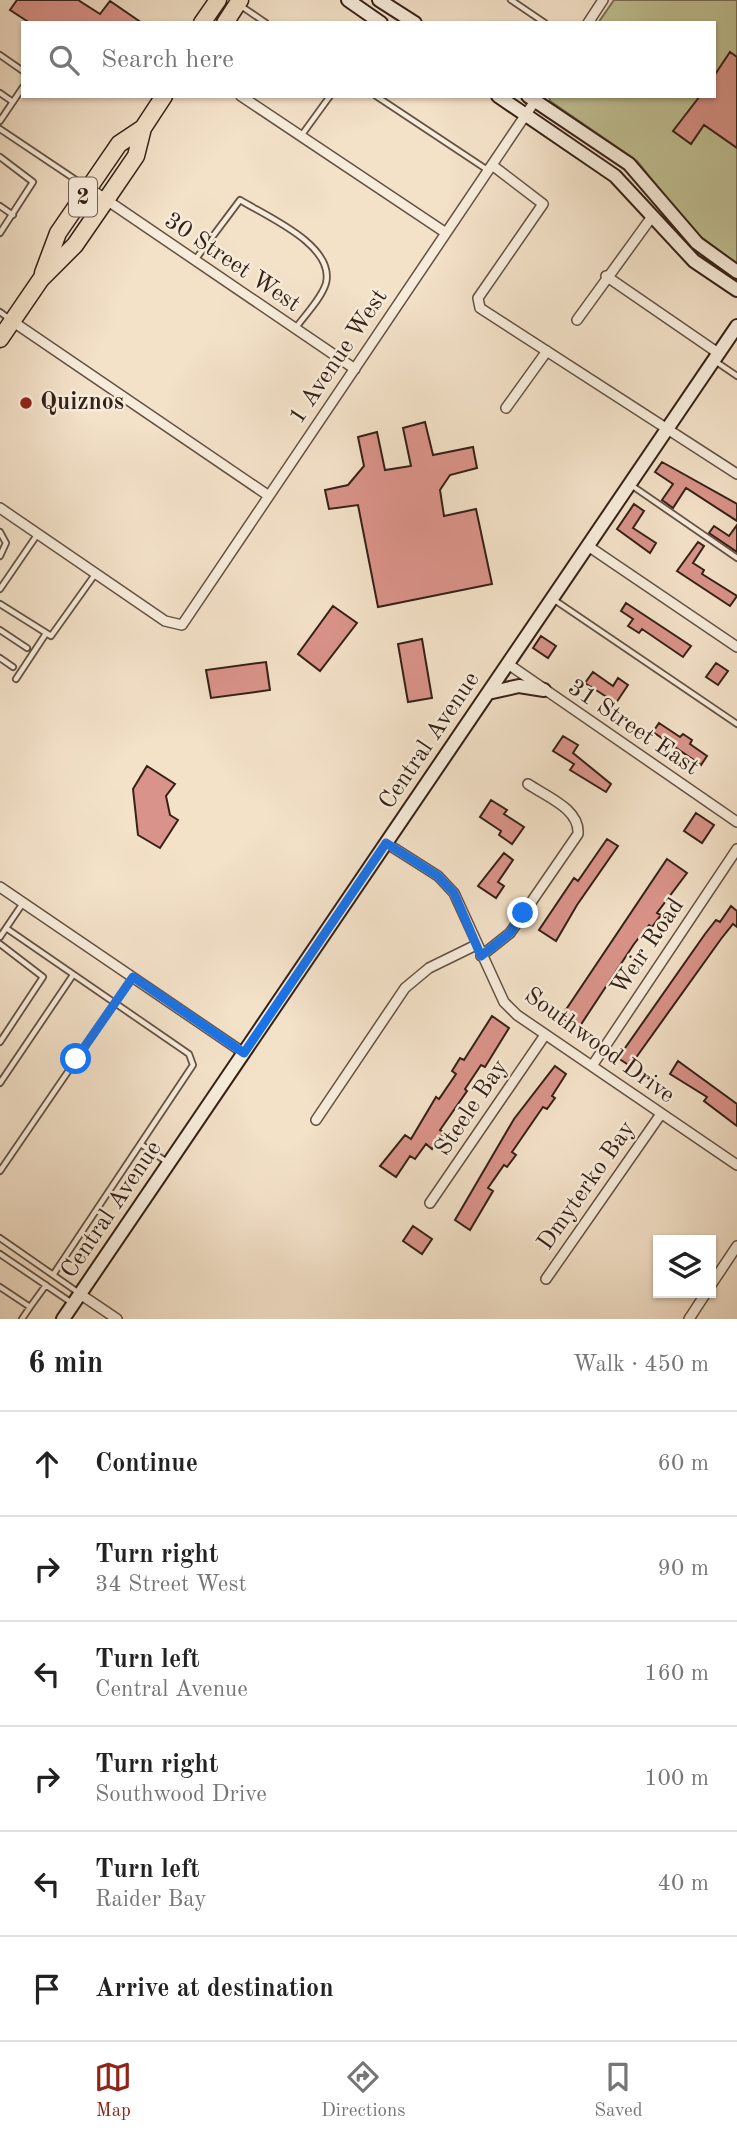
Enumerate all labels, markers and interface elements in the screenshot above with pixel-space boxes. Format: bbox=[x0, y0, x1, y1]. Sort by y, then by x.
search box bbox=[21, 21, 716, 98]
icon: search bbox=[45, 41, 83, 79]
text: Search here bbox=[101, 47, 234, 73]
road number: 2 bbox=[69, 178, 97, 216]
street label: 30 Street West bbox=[160, 209, 304, 317]
street label: 1 Avenue West bbox=[285, 285, 393, 429]
place label: Quiznos bbox=[40, 391, 124, 415]
marker: Quiznos bbox=[18, 395, 34, 411]
street label: Central Avenue bbox=[375, 668, 485, 814]
street label: 31 Street East bbox=[563, 676, 703, 780]
street label: Weir Road bbox=[607, 894, 689, 1000]
route end bbox=[507, 897, 538, 928]
street label: Southwood Drive bbox=[519, 984, 679, 1108]
route start bbox=[60, 1043, 91, 1074]
street label: Steele Bay bbox=[431, 1055, 513, 1160]
street label: Dmyterko Bay bbox=[534, 1117, 640, 1255]
street label: Central Avenue bbox=[57, 1137, 167, 1283]
map controls bbox=[653, 1235, 716, 1298]
button: layers bbox=[653, 1235, 716, 1298]
text: 6 min bbox=[28, 1349, 103, 1379]
text: Walk · 450 m bbox=[573, 1353, 709, 1376]
icon: ahead bbox=[28, 1445, 66, 1483]
text: Continue bbox=[95, 1451, 198, 1477]
text: 60 m bbox=[658, 1452, 709, 1475]
text: Turn right bbox=[95, 1542, 218, 1568]
icon: right bbox=[28, 1550, 66, 1588]
text: 90 m bbox=[658, 1557, 709, 1580]
text: 34 Street West bbox=[95, 1573, 246, 1596]
text: Turn left bbox=[95, 1647, 200, 1673]
icon: left bbox=[28, 1655, 66, 1693]
text: 160 m bbox=[644, 1662, 709, 1685]
text: Central Avenue bbox=[95, 1678, 248, 1701]
text: Turn right bbox=[95, 1752, 218, 1778]
icon: right bbox=[28, 1760, 66, 1798]
text: 100 m bbox=[644, 1767, 709, 1790]
text: Southwood Drive bbox=[95, 1783, 267, 1806]
text: Turn left bbox=[95, 1857, 200, 1883]
icon: left bbox=[28, 1865, 66, 1903]
text: 40 m bbox=[658, 1872, 709, 1895]
text: Raider Bay bbox=[95, 1888, 207, 1911]
icon: arrive bbox=[28, 1970, 66, 2008]
text: Arrive at destination bbox=[95, 1976, 334, 2002]
tab: Map bbox=[94, 2058, 132, 2123]
tab: Directions bbox=[321, 2058, 406, 2123]
tab: Saved bbox=[594, 2058, 643, 2123]

